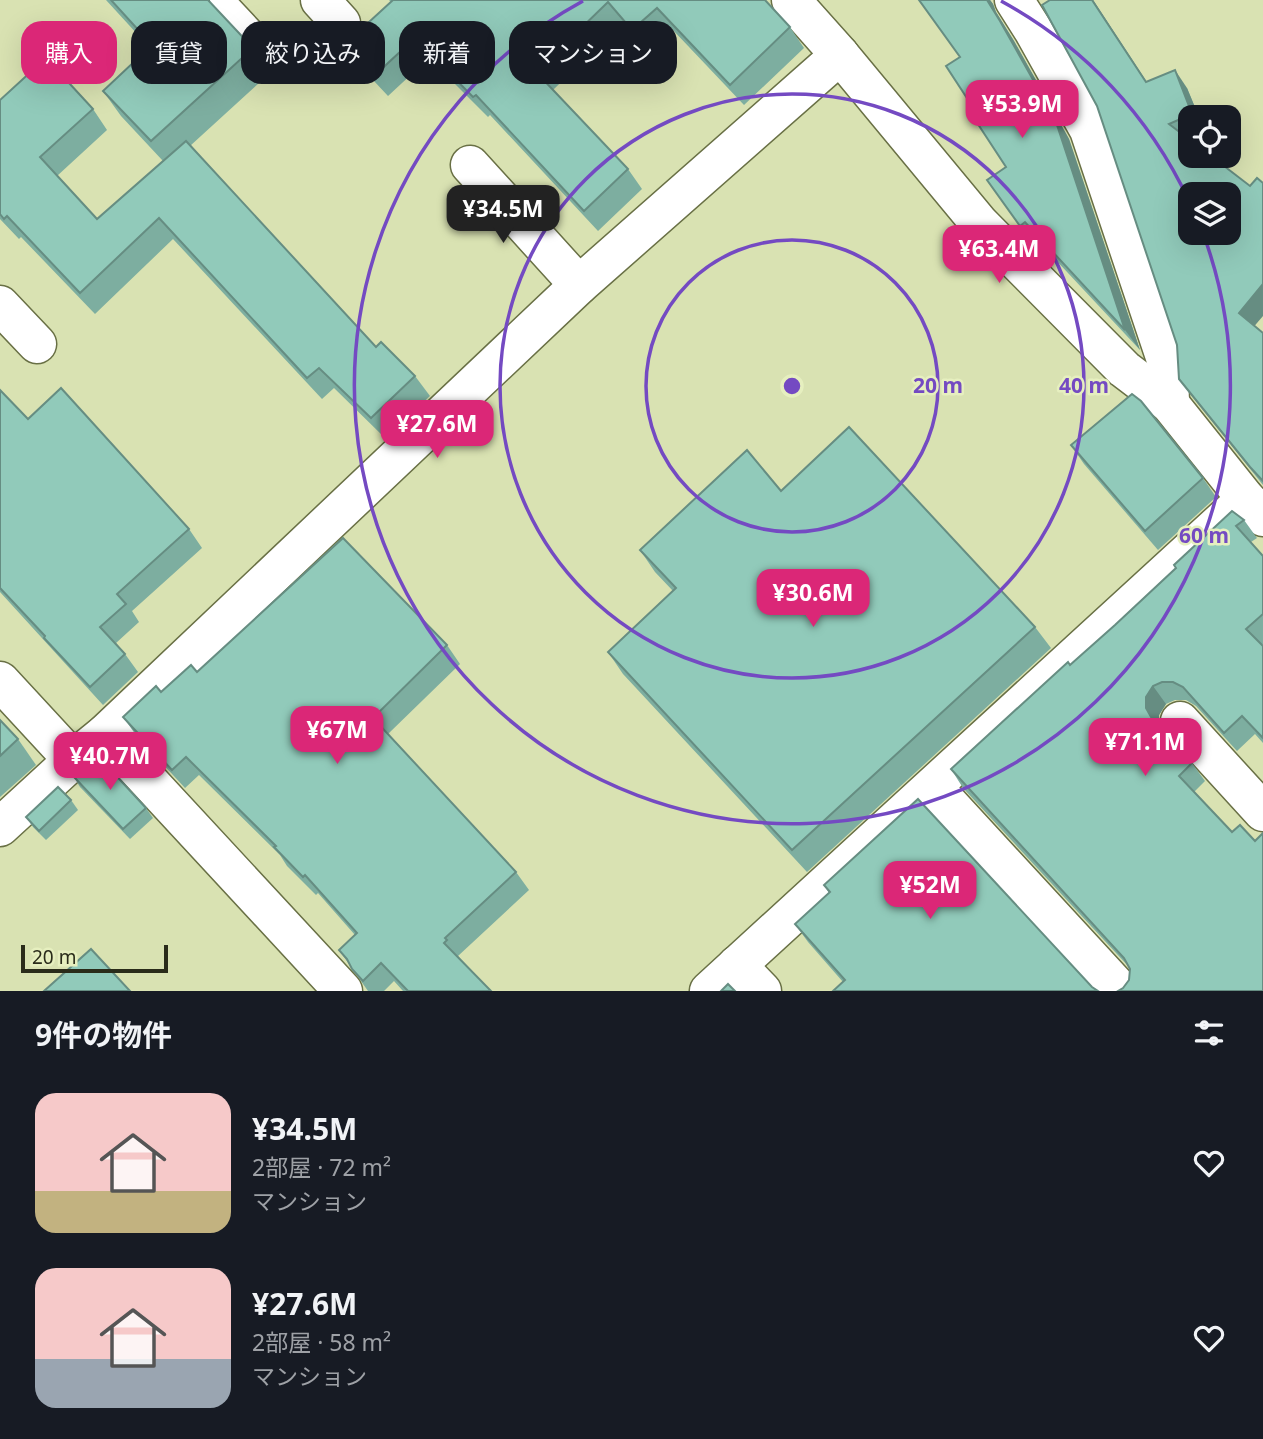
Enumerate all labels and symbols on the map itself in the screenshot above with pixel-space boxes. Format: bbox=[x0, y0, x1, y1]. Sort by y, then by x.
pin: ¥53.9M bbox=[965, 80, 1079, 140]
pin: ¥34.5M bbox=[446, 186, 560, 245]
pin: ¥63.4M bbox=[942, 226, 1056, 285]
text: 20 m bbox=[913, 371, 963, 399]
text: 40 m bbox=[1059, 371, 1109, 399]
centre of rings bbox=[780, 374, 804, 398]
pin: ¥27.6M bbox=[380, 400, 494, 460]
text: 60 m bbox=[1179, 521, 1229, 549]
pin: ¥30.6M bbox=[756, 570, 870, 629]
pin: ¥67M bbox=[296, 706, 378, 766]
pin: ¥71.1M bbox=[1088, 718, 1202, 778]
pin: ¥40.7M bbox=[53, 732, 167, 792]
pin: ¥52M bbox=[889, 862, 971, 921]
scale bar bbox=[21, 942, 168, 974]

